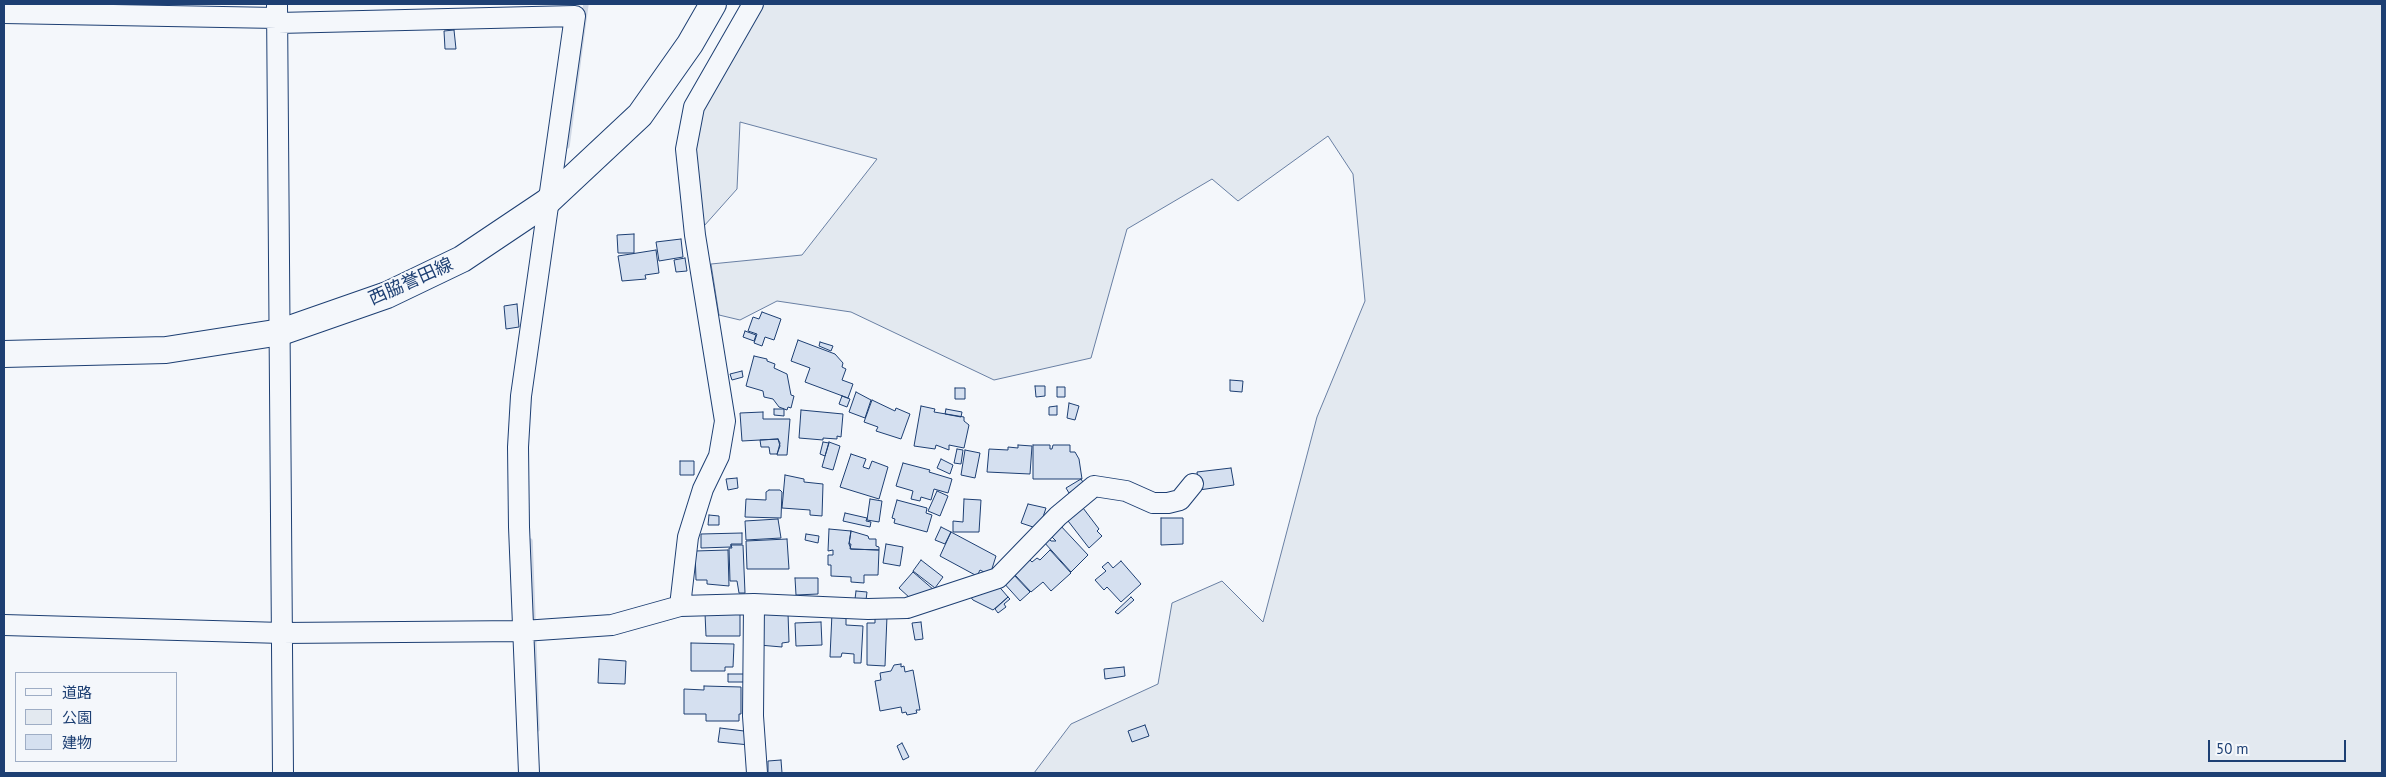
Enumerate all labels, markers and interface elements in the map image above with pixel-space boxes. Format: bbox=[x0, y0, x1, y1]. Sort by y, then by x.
street label: 西脇誉田線 bbox=[365, 254, 457, 310]
legend bbox=[15, 672, 178, 762]
text: 道路 bbox=[62, 683, 92, 702]
text: 公園 bbox=[62, 708, 92, 727]
scale bar bbox=[2211, 730, 2348, 762]
text: 建物 bbox=[62, 733, 92, 752]
text: 50 m bbox=[2216, 739, 2249, 758]

